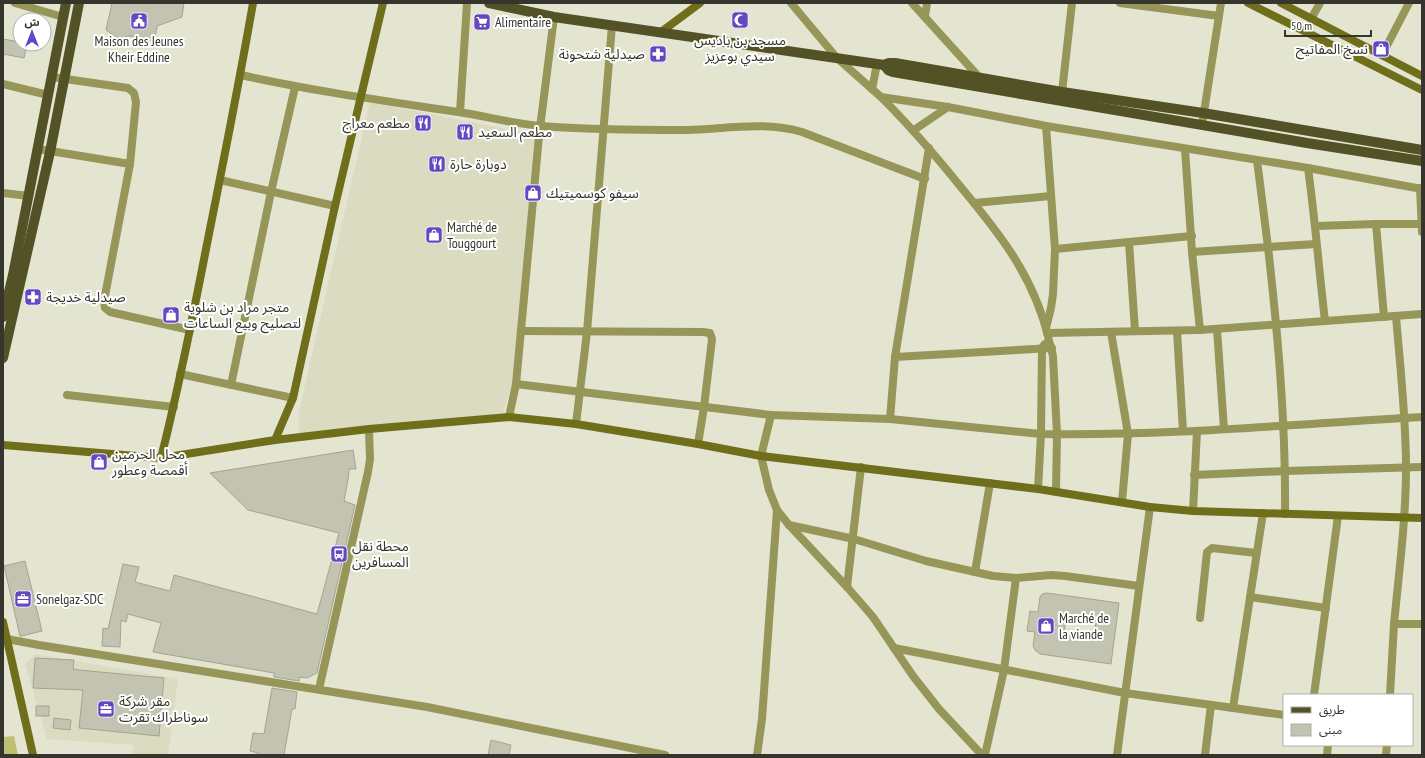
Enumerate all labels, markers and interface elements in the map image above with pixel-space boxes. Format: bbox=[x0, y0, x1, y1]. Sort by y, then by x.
mosque icon: مسجد بن باديس سيدي بوعزيز bbox=[730, 10, 750, 30]
public building icon: Maison des Jeunes Kheir Eddine bbox=[129, 11, 149, 31]
north arrow bbox=[12, 12, 52, 52]
supermarket icon: Alimentaire bbox=[472, 12, 492, 32]
scale bar bbox=[1285, 12, 1371, 38]
place label: Alimentaire bbox=[495, 13, 551, 31]
text: ش bbox=[24, 15, 40, 29]
text: 50 m bbox=[1291, 18, 1312, 33]
place label: مسجد بن باديس سيدي بوعزيز bbox=[694, 31, 786, 67]
place label: Maison des Jeunes Kheir Eddine bbox=[95, 32, 184, 66]
shop icon: نسخ المفاتيح bbox=[1371, 39, 1391, 59]
place label: نسخ المفاتيح bbox=[1296, 40, 1368, 60]
pharmacy icon: صيدلية شتحونة bbox=[648, 44, 668, 64]
place label: صيدلية شتحونة bbox=[559, 45, 645, 63]
restaurant icon: مطعم معراج bbox=[413, 113, 433, 133]
place label: مطعم معراج bbox=[342, 114, 410, 134]
restaurant icon: مطعم السعيد bbox=[455, 122, 475, 142]
place label: مطعم السعيد bbox=[478, 123, 552, 143]
restaurant icon: دوبارة حارة bbox=[427, 154, 447, 174]
place label: دوبارة حارة bbox=[450, 155, 507, 173]
shop icon: سيفو كوسميتيك bbox=[523, 183, 543, 203]
place label: سيفو كوسميتيك bbox=[546, 184, 639, 202]
place label: Marché de Touggourt bbox=[447, 218, 497, 252]
shop icon: Marché de Touggourt bbox=[424, 225, 444, 245]
pharmacy icon: صيدلية خديجة bbox=[23, 287, 43, 307]
place label: صيدلية خديجة bbox=[46, 288, 126, 306]
place label: متجر مراد بن شلوية لتصليح وبيع الساعات bbox=[184, 298, 301, 334]
shop icon: متجر مراد بن شلوية لتصليح وبيع الساعات bbox=[161, 305, 181, 325]
place label: محل الحرمين أقمصة وعطور bbox=[111, 445, 188, 479]
shop icon: محل الحرمين أقمصة وعطور bbox=[89, 452, 109, 472]
place label: محطة نقل المسافرين bbox=[352, 537, 409, 571]
bus stop icon: محطة نقل المسافرين bbox=[329, 544, 349, 564]
office icon: Sonelgaz-SDC bbox=[13, 589, 33, 609]
place label: Sonelgaz-SDC bbox=[36, 590, 104, 608]
place label: Marché de la viande bbox=[1059, 609, 1109, 643]
shop icon: Marché de la viande bbox=[1036, 616, 1056, 636]
place label: مقر شركة سوناطراك تقرت bbox=[119, 692, 208, 726]
legend bbox=[1283, 694, 1413, 746]
office icon: مقر شركة سوناطراك تقرت bbox=[96, 699, 116, 719]
text: طريق bbox=[1319, 702, 1345, 718]
text: مبنى bbox=[1319, 722, 1342, 737]

